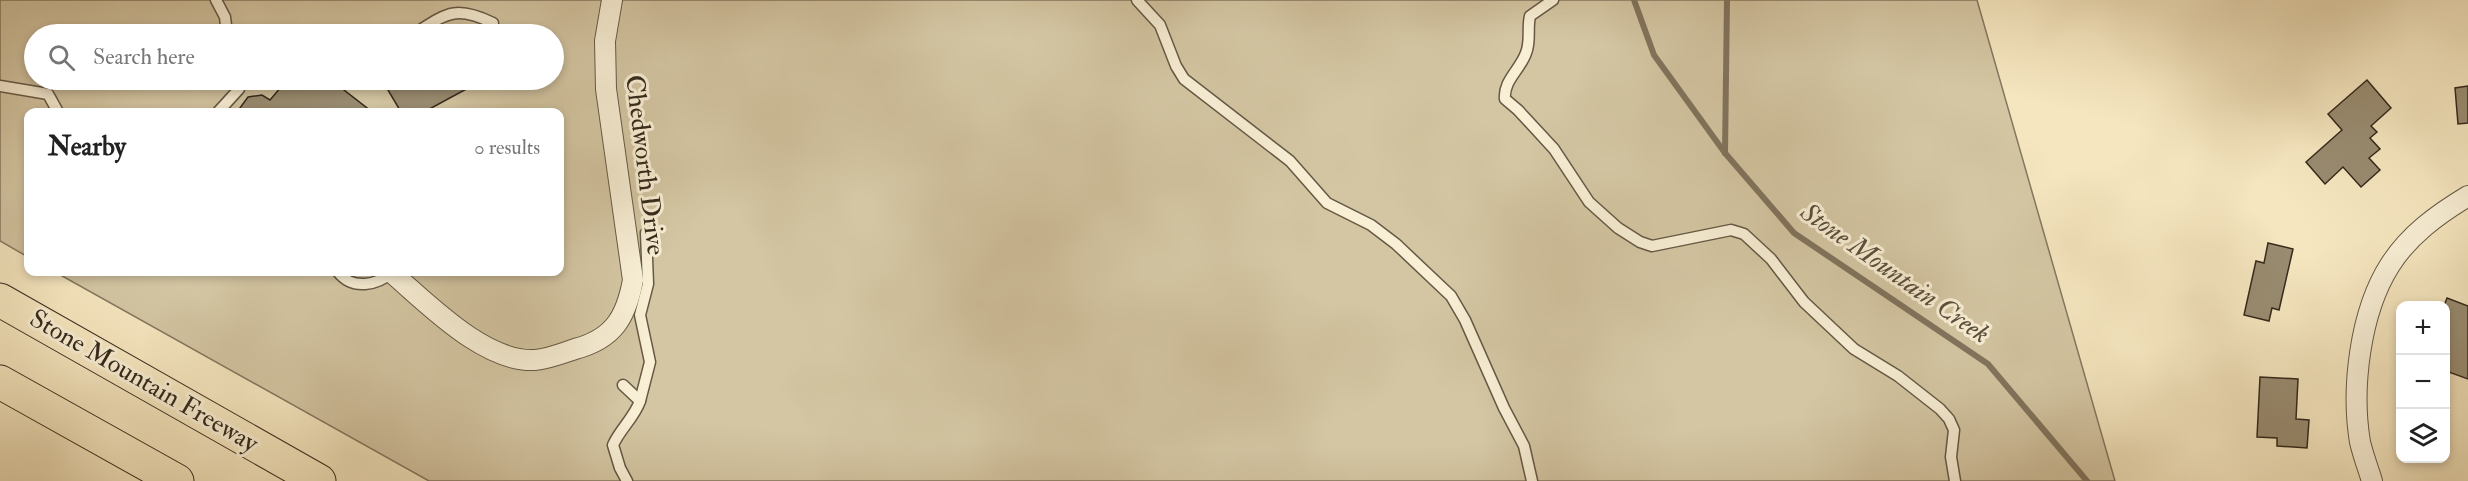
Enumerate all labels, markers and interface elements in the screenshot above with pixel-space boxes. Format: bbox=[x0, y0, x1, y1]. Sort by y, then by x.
search box bbox=[24, 24, 564, 90]
icon: search bbox=[45, 41, 78, 74]
text: Search here bbox=[93, 43, 195, 71]
street label: Chedworth Drive bbox=[618, 73, 672, 257]
text: Nearby bbox=[48, 131, 126, 163]
text: 0 results bbox=[474, 135, 540, 160]
water label: Stone Mountain Creek bbox=[1793, 195, 1996, 351]
map controls bbox=[2396, 301, 2450, 463]
button: + bbox=[2396, 301, 2450, 355]
street label: Stone Mountain Freeway bbox=[24, 302, 264, 460]
button: − bbox=[2396, 355, 2450, 409]
button: layers bbox=[2396, 409, 2450, 463]

